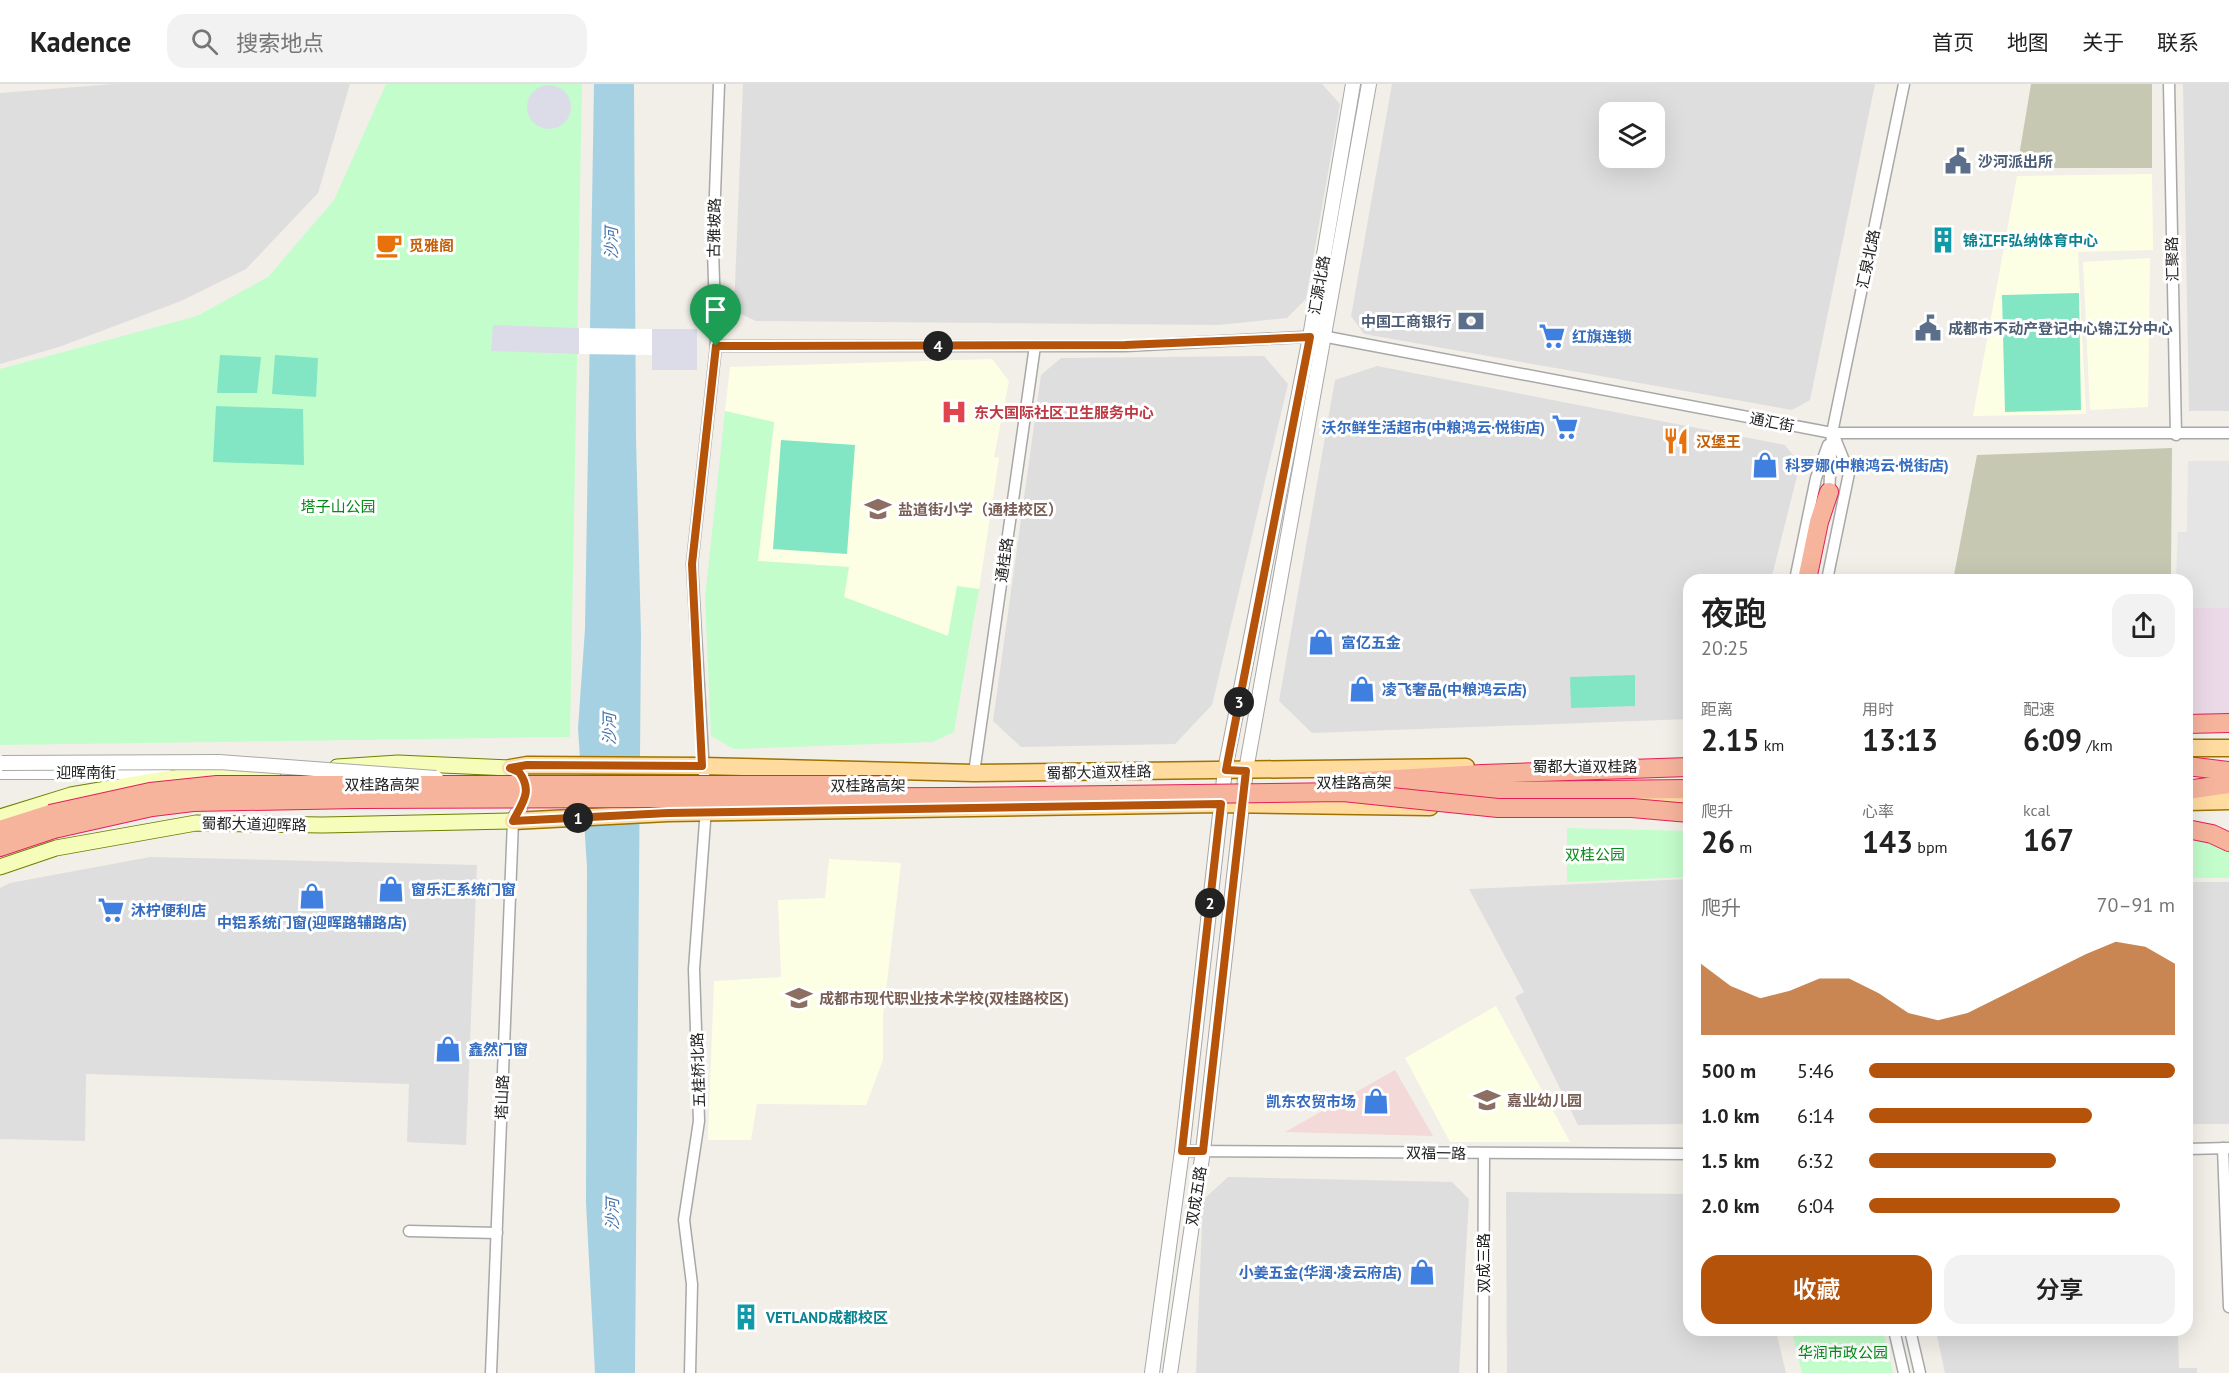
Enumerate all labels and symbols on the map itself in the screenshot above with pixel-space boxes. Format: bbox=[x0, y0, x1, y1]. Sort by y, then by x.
public building icon: 沙河派出所 bbox=[1943, 146, 1973, 176]
place label: 沙河派出所 bbox=[1978, 152, 2053, 171]
street label: 古雅坡路 bbox=[704, 198, 724, 258]
water label: 沙河 bbox=[601, 224, 621, 259]
building icon: 锦江FF弘纳体育中心 bbox=[1928, 225, 1958, 255]
street label: 汇泉北路 bbox=[1852, 228, 1884, 290]
cafe icon: 觅雅阁 bbox=[374, 230, 404, 260]
place label: 锦江FF弘纳体育中心 bbox=[1963, 231, 2098, 250]
place label: 觅雅阁 bbox=[409, 236, 454, 255]
street label: 汇聚路 bbox=[2162, 236, 2182, 282]
street label: 汇源北路 bbox=[1304, 254, 1334, 316]
pin bbox=[690, 284, 741, 346]
bank icon: 中国工商银行 bbox=[1456, 306, 1486, 336]
place label: 中国工商银行 bbox=[1361, 312, 1451, 331]
public building icon: 成都市不动产登记中心锦江分中心 bbox=[1913, 313, 1943, 343]
place label: 成都市不动产登记中心锦江分中心 bbox=[1948, 319, 2173, 338]
supermarket icon: 红旗连锁 bbox=[1537, 321, 1567, 351]
place label: 红旗连锁 bbox=[1572, 327, 1632, 346]
pin: 4 bbox=[923, 331, 953, 361]
hospital icon: 东大国际社区卫生服务中心 bbox=[939, 397, 969, 427]
place label: 东大国际社区卫生服务中心 bbox=[974, 403, 1154, 422]
street label: 通汇街 bbox=[1748, 408, 1796, 436]
supermarket icon: 沃尔鲜生活超市(中粮鸿云·悦街店) bbox=[1550, 412, 1580, 442]
place label: 沃尔鲜生活超市(中粮鸿云·悦街店) bbox=[1321, 418, 1545, 437]
restaurant icon: 汉堡王 bbox=[1661, 426, 1691, 456]
place label: 汉堡王 bbox=[1696, 432, 1741, 451]
shop icon: 科罗娜(中粮鸿云·悦街店) bbox=[1750, 450, 1780, 480]
place label: 科罗娜(中粮鸿云·悦街店) bbox=[1785, 456, 1949, 475]
school or university icon: 盐道街小学（通桂校区） bbox=[863, 494, 893, 524]
park label: 塔子山公园 bbox=[300, 497, 376, 516]
place label: 盐道街小学（通桂校区） bbox=[898, 500, 1063, 519]
street label: 通桂路 bbox=[991, 536, 1017, 584]
shop icon: 富亿五金 bbox=[1306, 627, 1336, 657]
place label: 富亿五金 bbox=[1341, 633, 1401, 652]
shop icon: 凌飞奢品(中粮鸿云店) bbox=[1347, 674, 1377, 704]
place label: 凌飞奢品(中粮鸿云店) bbox=[1382, 680, 1527, 699]
pin: 3 bbox=[1224, 687, 1254, 717]
water label: 沙河 bbox=[599, 710, 619, 745]
street label: 蜀都大道双桂路 bbox=[1532, 757, 1638, 776]
street label: 蜀都大道双桂路 bbox=[1046, 762, 1152, 782]
street label: 迎晖南街 bbox=[56, 763, 116, 782]
street label: 双桂路高架 bbox=[1316, 773, 1392, 792]
street label: 双桂路高架 bbox=[344, 775, 420, 794]
street label: 双桂路高架 bbox=[830, 776, 906, 795]
pin: 1 bbox=[563, 803, 593, 833]
street label: 蜀都大道迎晖路 bbox=[201, 814, 307, 834]
park label: 双桂公园 bbox=[1565, 845, 1625, 864]
shop icon: 窗乐汇系统门窗 bbox=[376, 874, 406, 904]
place label: 窗乐汇系统门窗 bbox=[411, 880, 516, 899]
shop icon: 中铝系统门窗(迎晖路辅路店) bbox=[297, 881, 327, 911]
pin: 2 bbox=[1195, 888, 1225, 918]
supermarket icon: 沐柠便利店 bbox=[96, 895, 126, 925]
place label: 沐柠便利店 bbox=[131, 901, 206, 920]
place label: 中铝系统门窗(迎晖路辅路店) bbox=[217, 913, 407, 932]
school or university icon: 成都市现代职业技术学校(双桂路校区) bbox=[784, 983, 814, 1013]
place label: 成都市现代职业技术学校(双桂路校区) bbox=[819, 989, 1069, 1008]
street label: 五桂桥北路 bbox=[687, 1032, 709, 1108]
shop icon: 鑫然门窗 bbox=[433, 1034, 463, 1064]
place label: 鑫然门窗 bbox=[468, 1040, 528, 1059]
street label: 塔山路 bbox=[492, 1074, 512, 1120]
school or university icon: 嘉业幼儿园 bbox=[1472, 1085, 1502, 1115]
shop icon: 凯东农贸市场 bbox=[1361, 1086, 1391, 1116]
place label: 嘉业幼儿园 bbox=[1507, 1091, 1582, 1110]
place label: 凯东农贸市场 bbox=[1266, 1092, 1356, 1111]
street label: 双福一路 bbox=[1406, 1143, 1466, 1163]
street label: 双成五路 bbox=[1182, 1165, 1210, 1227]
water label: 沙河 bbox=[602, 1195, 622, 1230]
street label: 双成三路 bbox=[1474, 1233, 1493, 1293]
shop icon: 小姜五金(华润·凌云府店) bbox=[1407, 1257, 1437, 1287]
place label: 小姜五金(华润·凌云府店) bbox=[1238, 1263, 1402, 1282]
building icon: VETLAND成都校区 bbox=[731, 1302, 761, 1332]
place label: VETLAND成都校区 bbox=[765, 1308, 888, 1327]
park label: 华润市政公园 bbox=[1798, 1343, 1888, 1362]

